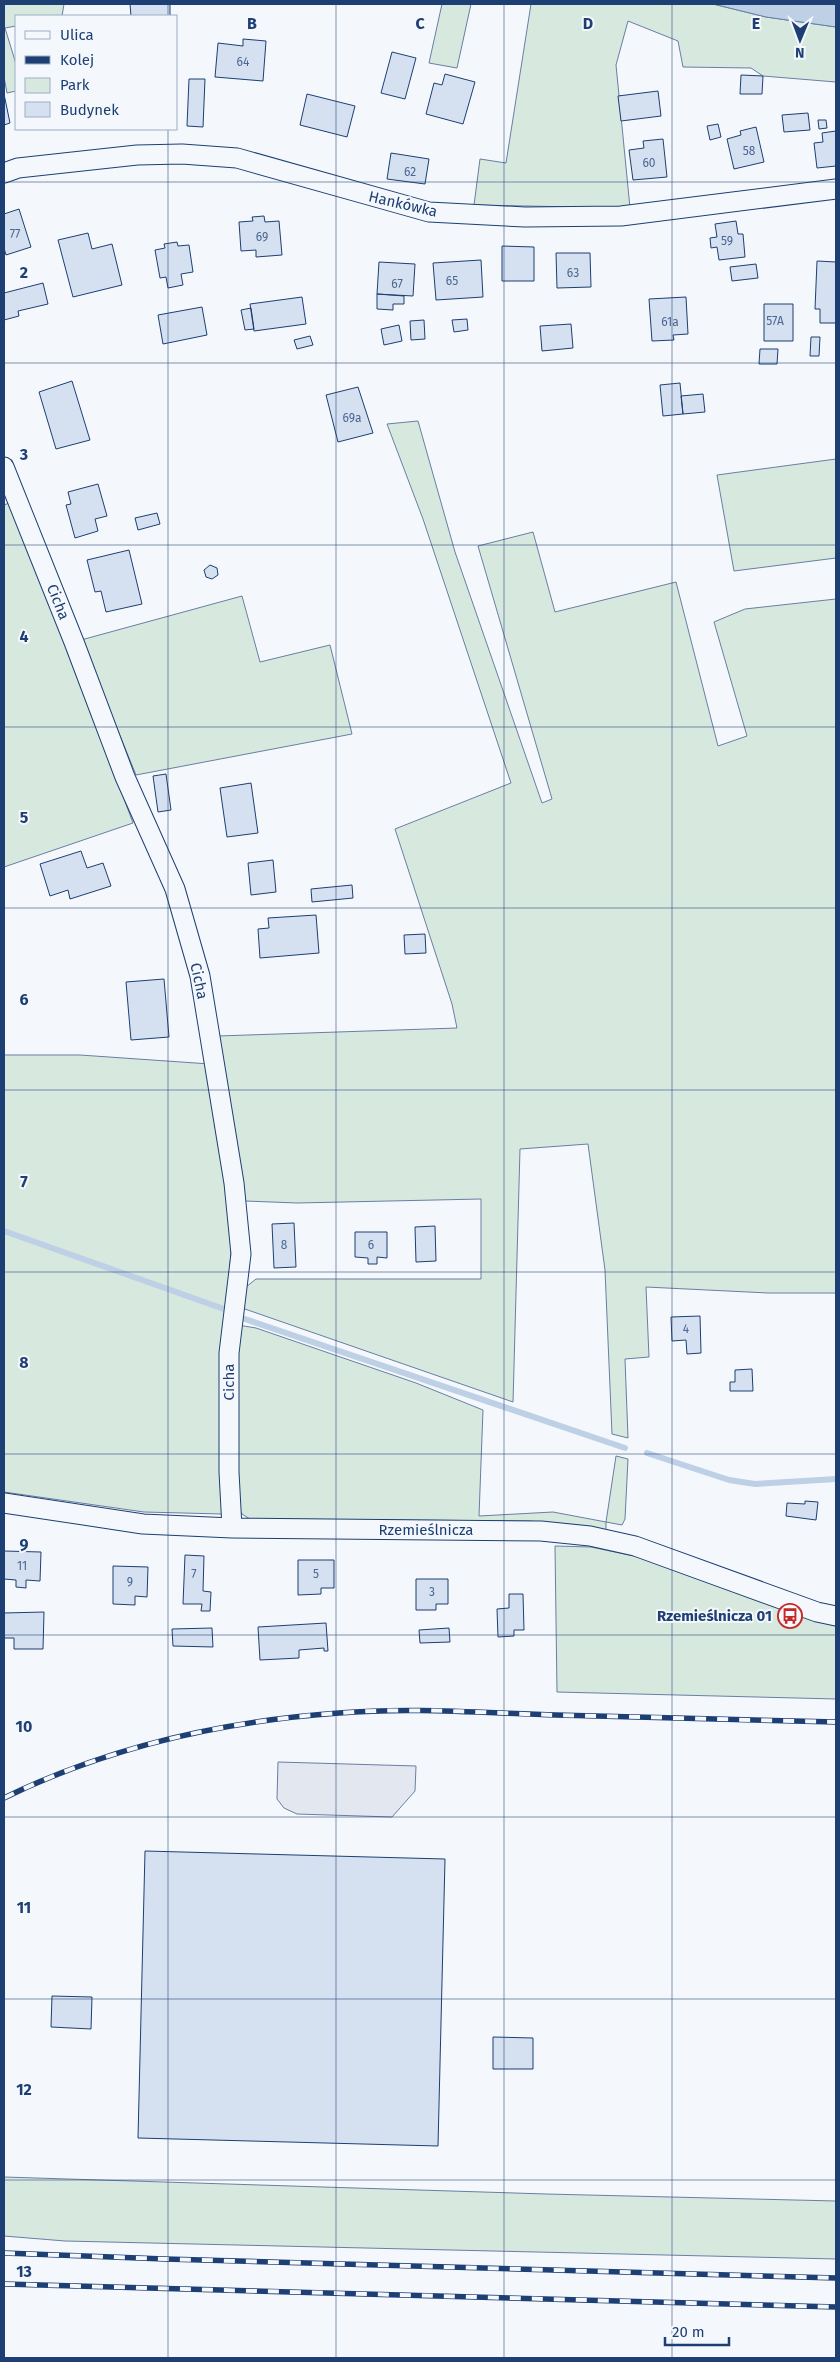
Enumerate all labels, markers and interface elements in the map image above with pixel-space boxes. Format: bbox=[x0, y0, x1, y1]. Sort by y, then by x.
text: B bbox=[247, 14, 257, 33]
text: C bbox=[415, 14, 425, 33]
text: D bbox=[583, 14, 593, 33]
text: E bbox=[752, 14, 760, 33]
legend bbox=[15, 15, 178, 130]
north arrow bbox=[775, 15, 825, 65]
text: Ulica bbox=[60, 26, 94, 44]
text: N bbox=[795, 44, 805, 61]
text: Kolej bbox=[60, 51, 94, 69]
house number: 64 bbox=[237, 55, 250, 69]
text: Park bbox=[60, 76, 90, 94]
text: Budynek bbox=[60, 101, 119, 119]
house number: 58 bbox=[743, 144, 756, 158]
house number: 60 bbox=[642, 156, 656, 170]
house number: 62 bbox=[404, 165, 416, 179]
street label: Hankówka bbox=[367, 187, 439, 221]
house number: 77 bbox=[10, 227, 20, 241]
house number: 69 bbox=[256, 230, 268, 244]
house number: 59 bbox=[721, 234, 733, 248]
text: 2 bbox=[20, 263, 28, 282]
house number: 63 bbox=[567, 266, 579, 280]
house number: 65 bbox=[446, 274, 458, 288]
house number: 67 bbox=[391, 277, 403, 291]
house number: 57A bbox=[766, 314, 784, 328]
house number: 61a bbox=[661, 315, 679, 329]
house number: 69a bbox=[343, 411, 361, 425]
text: 3 bbox=[19, 445, 28, 464]
street label: Cicha bbox=[43, 582, 73, 622]
text: 4 bbox=[19, 627, 29, 646]
text: 5 bbox=[20, 808, 29, 827]
street label: Cicha bbox=[186, 961, 212, 1001]
text: 6 bbox=[19, 990, 29, 1009]
text: 7 bbox=[20, 1172, 28, 1191]
house number: 8 bbox=[281, 1238, 288, 1252]
house number: 6 bbox=[368, 1238, 374, 1252]
house number: 4 bbox=[683, 1322, 690, 1336]
text: 8 bbox=[19, 1353, 29, 1372]
street label: Cicha bbox=[220, 1364, 238, 1400]
street label: Rzemieślnicza bbox=[378, 1521, 474, 1539]
text: 9 bbox=[20, 1535, 29, 1554]
house number: 11 bbox=[17, 1559, 27, 1573]
house number: 7 bbox=[191, 1567, 197, 1581]
house number: 5 bbox=[313, 1567, 319, 1581]
house number: 9 bbox=[127, 1575, 133, 1589]
house number: 3 bbox=[429, 1585, 435, 1599]
bus stop icon: Rzemieślnicza 01 bbox=[777, 1603, 803, 1629]
place label: Rzemieślnicza 01 bbox=[657, 1607, 772, 1625]
text: 10 bbox=[16, 1717, 32, 1736]
text: 11 bbox=[17, 1898, 31, 1917]
text: 12 bbox=[16, 2080, 32, 2099]
text: 13 bbox=[16, 2262, 32, 2281]
scale bar bbox=[665, 2314, 729, 2346]
text: 20 m bbox=[672, 2323, 705, 2341]

